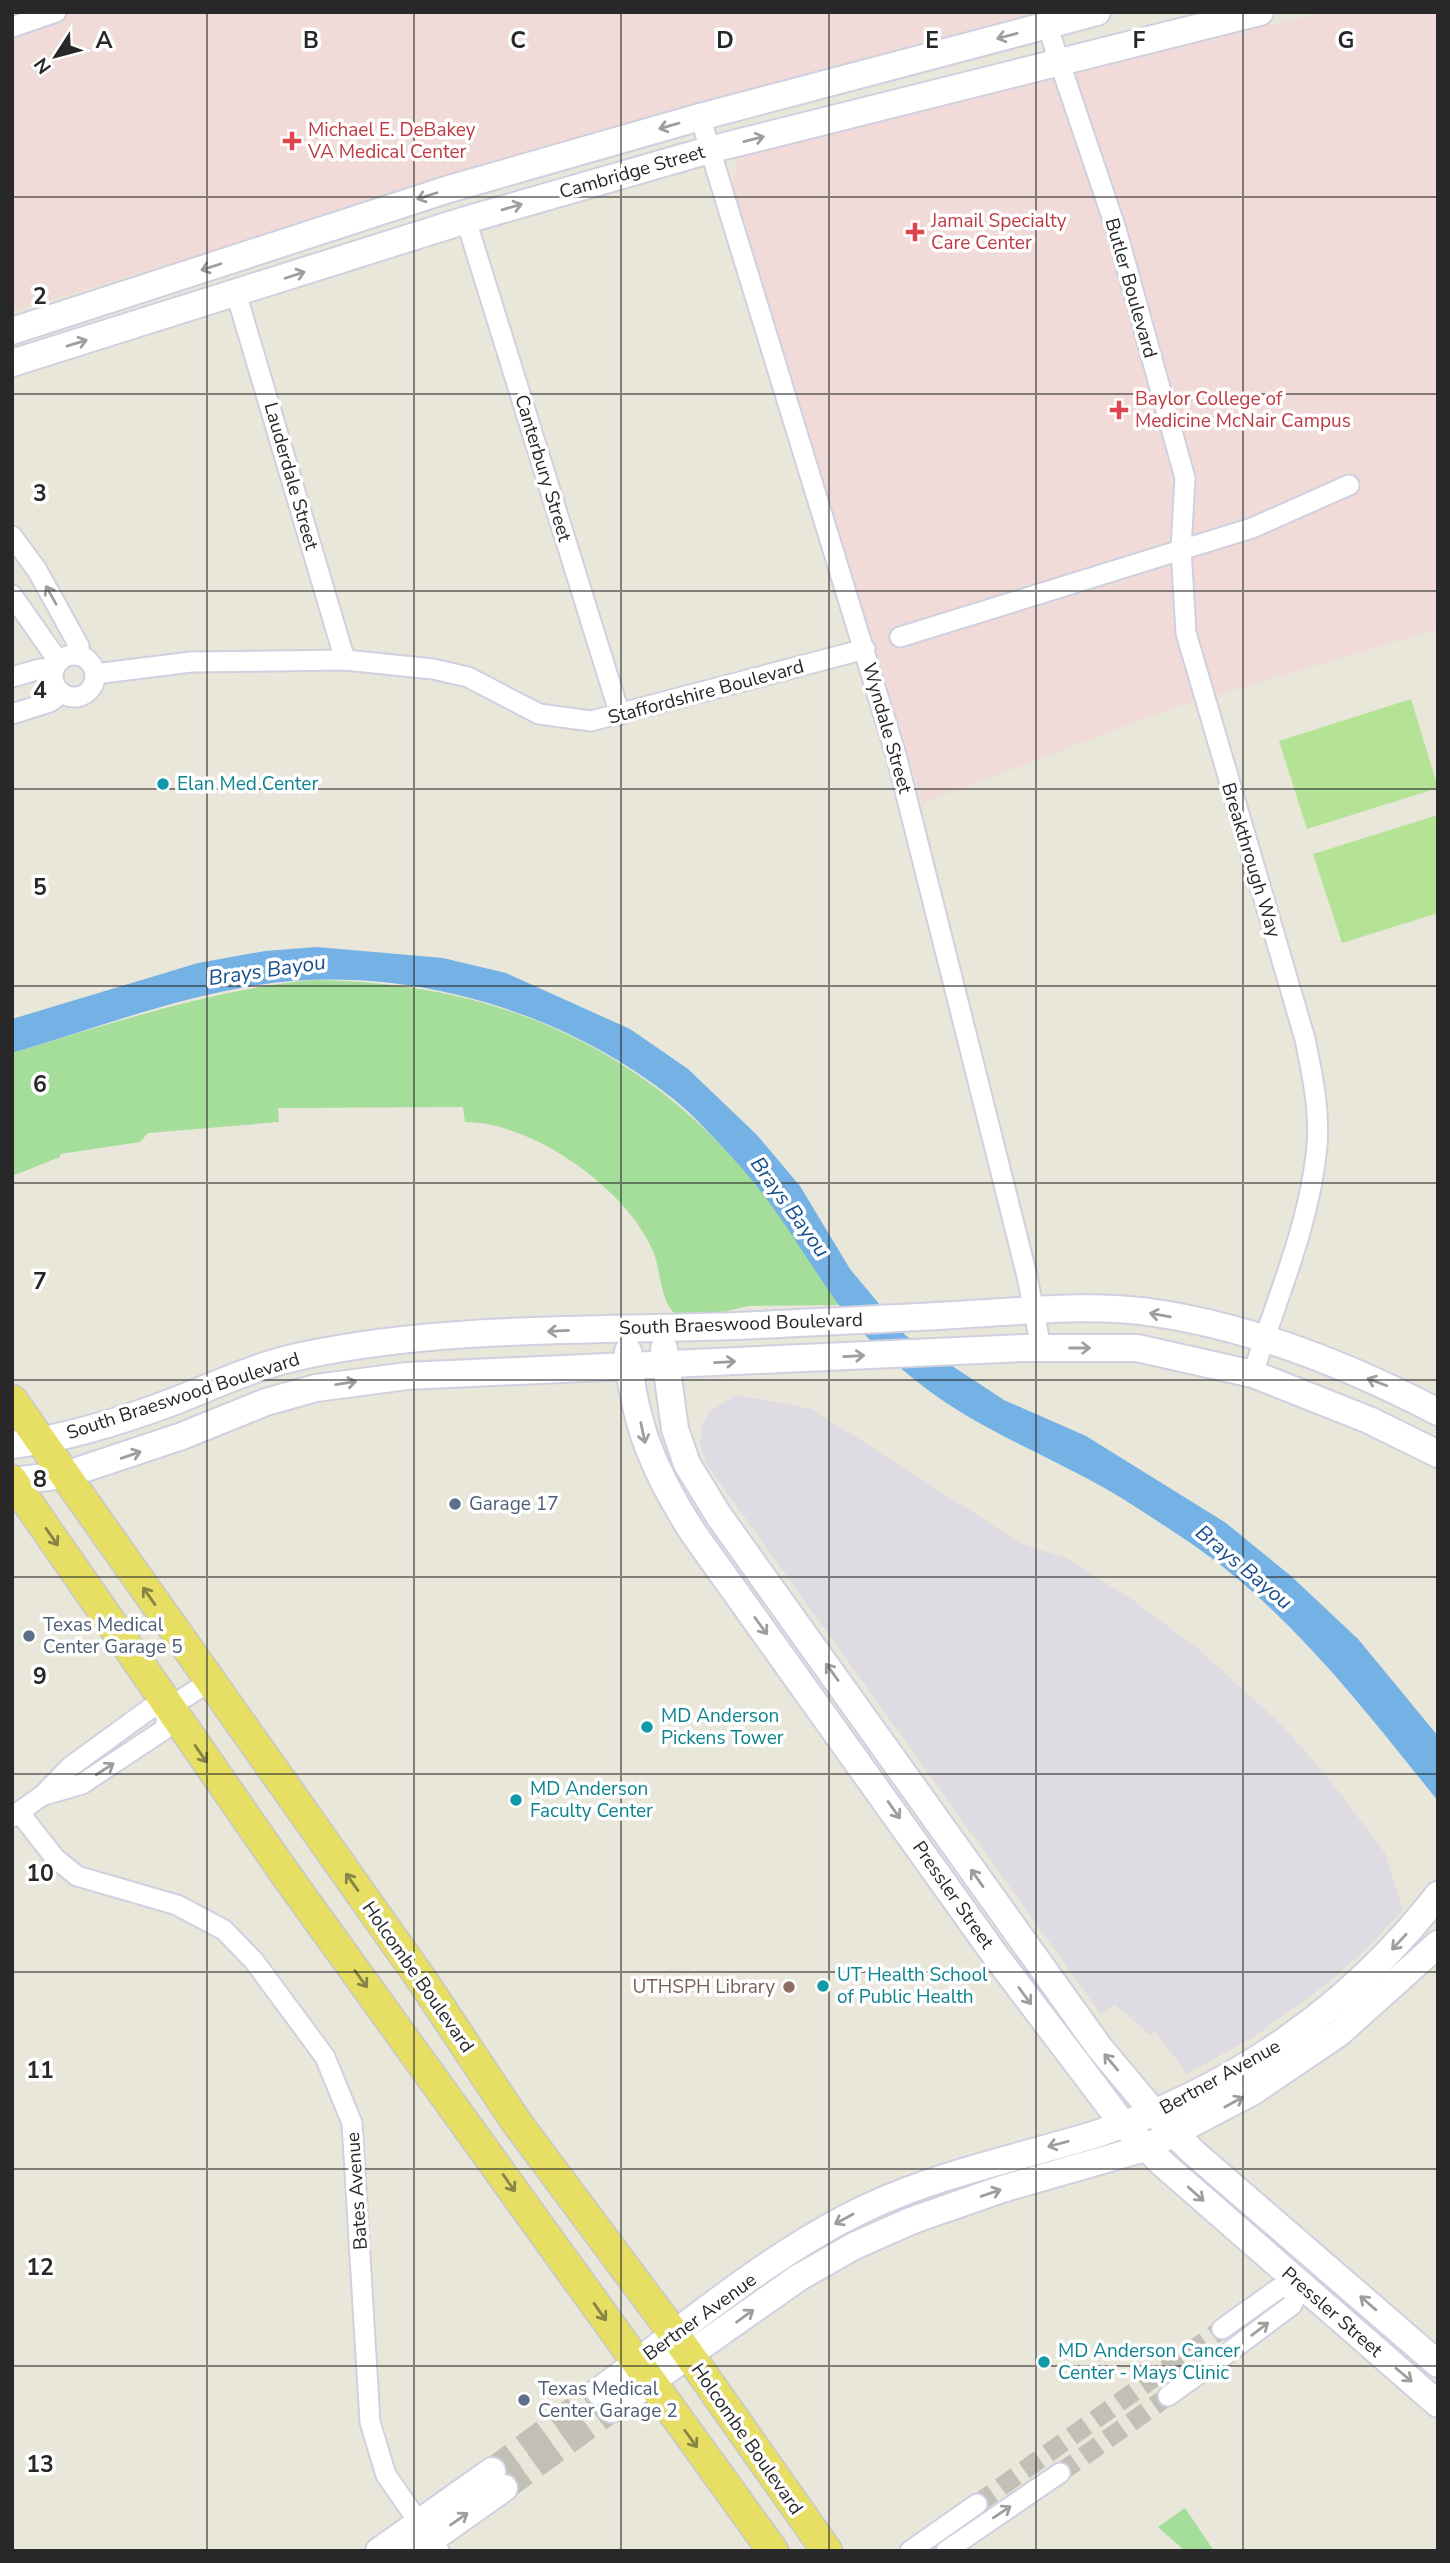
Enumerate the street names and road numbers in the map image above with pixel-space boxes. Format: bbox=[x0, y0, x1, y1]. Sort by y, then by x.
street label: Cambridge Street bbox=[556, 139, 708, 205]
street label: Butler Boulevard bbox=[1099, 215, 1163, 361]
street label: Canterbury Street bbox=[508, 391, 578, 545]
street label: Lauderdale Street bbox=[257, 399, 325, 553]
street label: Staffordshire Boulevard bbox=[605, 653, 807, 731]
street label: Wyndale Street bbox=[856, 660, 918, 797]
street label: Breakthrough Way bbox=[1215, 779, 1287, 941]
street label: South Braeswood Boulevard bbox=[619, 1307, 863, 1341]
street label: South Braeswood Boulevard bbox=[63, 1346, 303, 1446]
street label: Pressler Street bbox=[906, 1836, 1000, 1954]
street label: Holcombe Boulevard bbox=[356, 1896, 480, 2058]
street label: Bertner Avenue bbox=[1155, 2033, 1285, 2121]
street label: Bates Avenue bbox=[340, 2131, 374, 2251]
street label: Pressler Street bbox=[1276, 2261, 1388, 2363]
street label: Bertner Avenue bbox=[638, 2267, 762, 2367]
street label: Holcombe Boulevard bbox=[685, 2358, 809, 2520]

